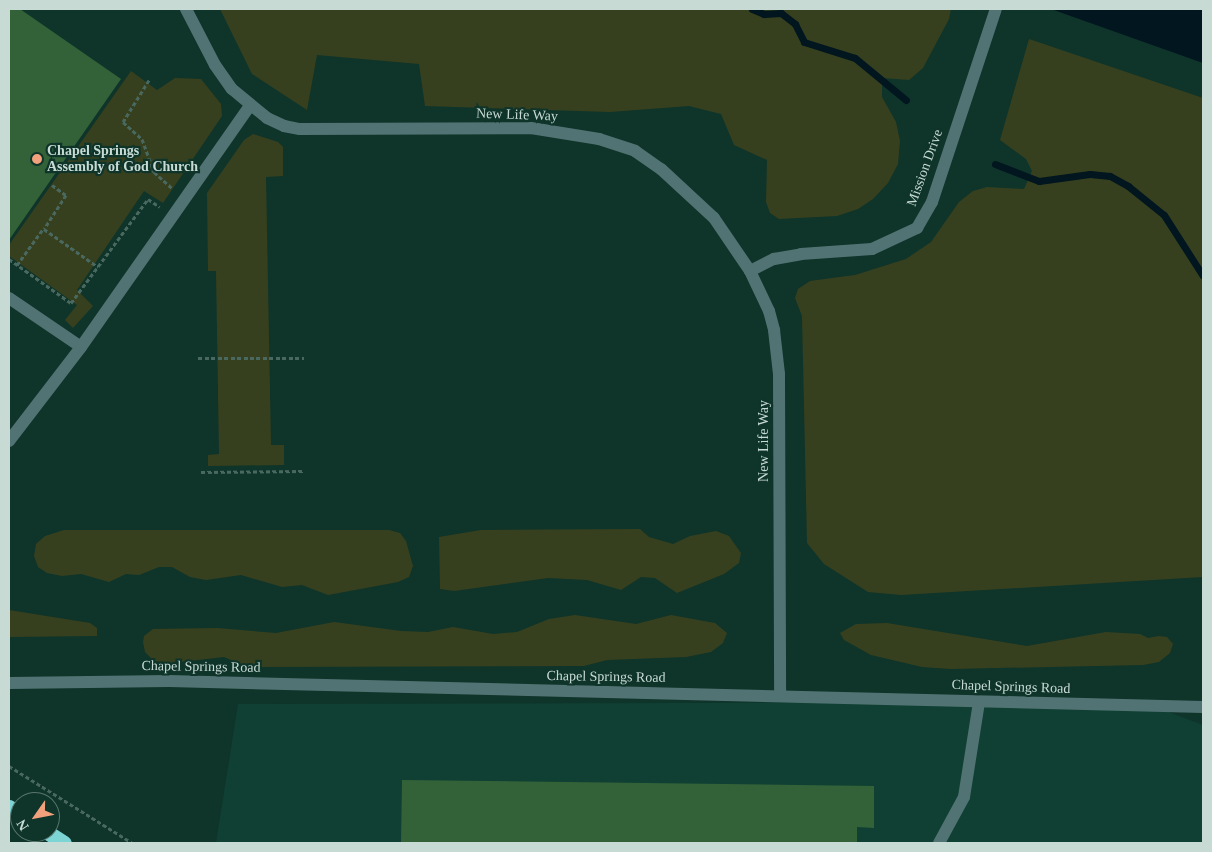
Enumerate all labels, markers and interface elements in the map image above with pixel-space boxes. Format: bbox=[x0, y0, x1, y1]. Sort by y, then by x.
street label: New Life Way bbox=[476, 105, 558, 125]
street label: Mission Drive bbox=[903, 127, 947, 209]
place label: Chapel Springs Assembly of God Church bbox=[47, 143, 198, 176]
marker: Chapel Springs Assembly of God Church bbox=[31, 153, 43, 165]
street label: New Life Way bbox=[756, 400, 772, 482]
street label: Chapel Springs Road bbox=[141, 658, 261, 676]
street label: Chapel Springs Road bbox=[546, 668, 666, 686]
street label: Chapel Springs Road bbox=[951, 677, 1071, 697]
north arrow bbox=[10, 792, 60, 842]
text: N bbox=[14, 817, 32, 833]

